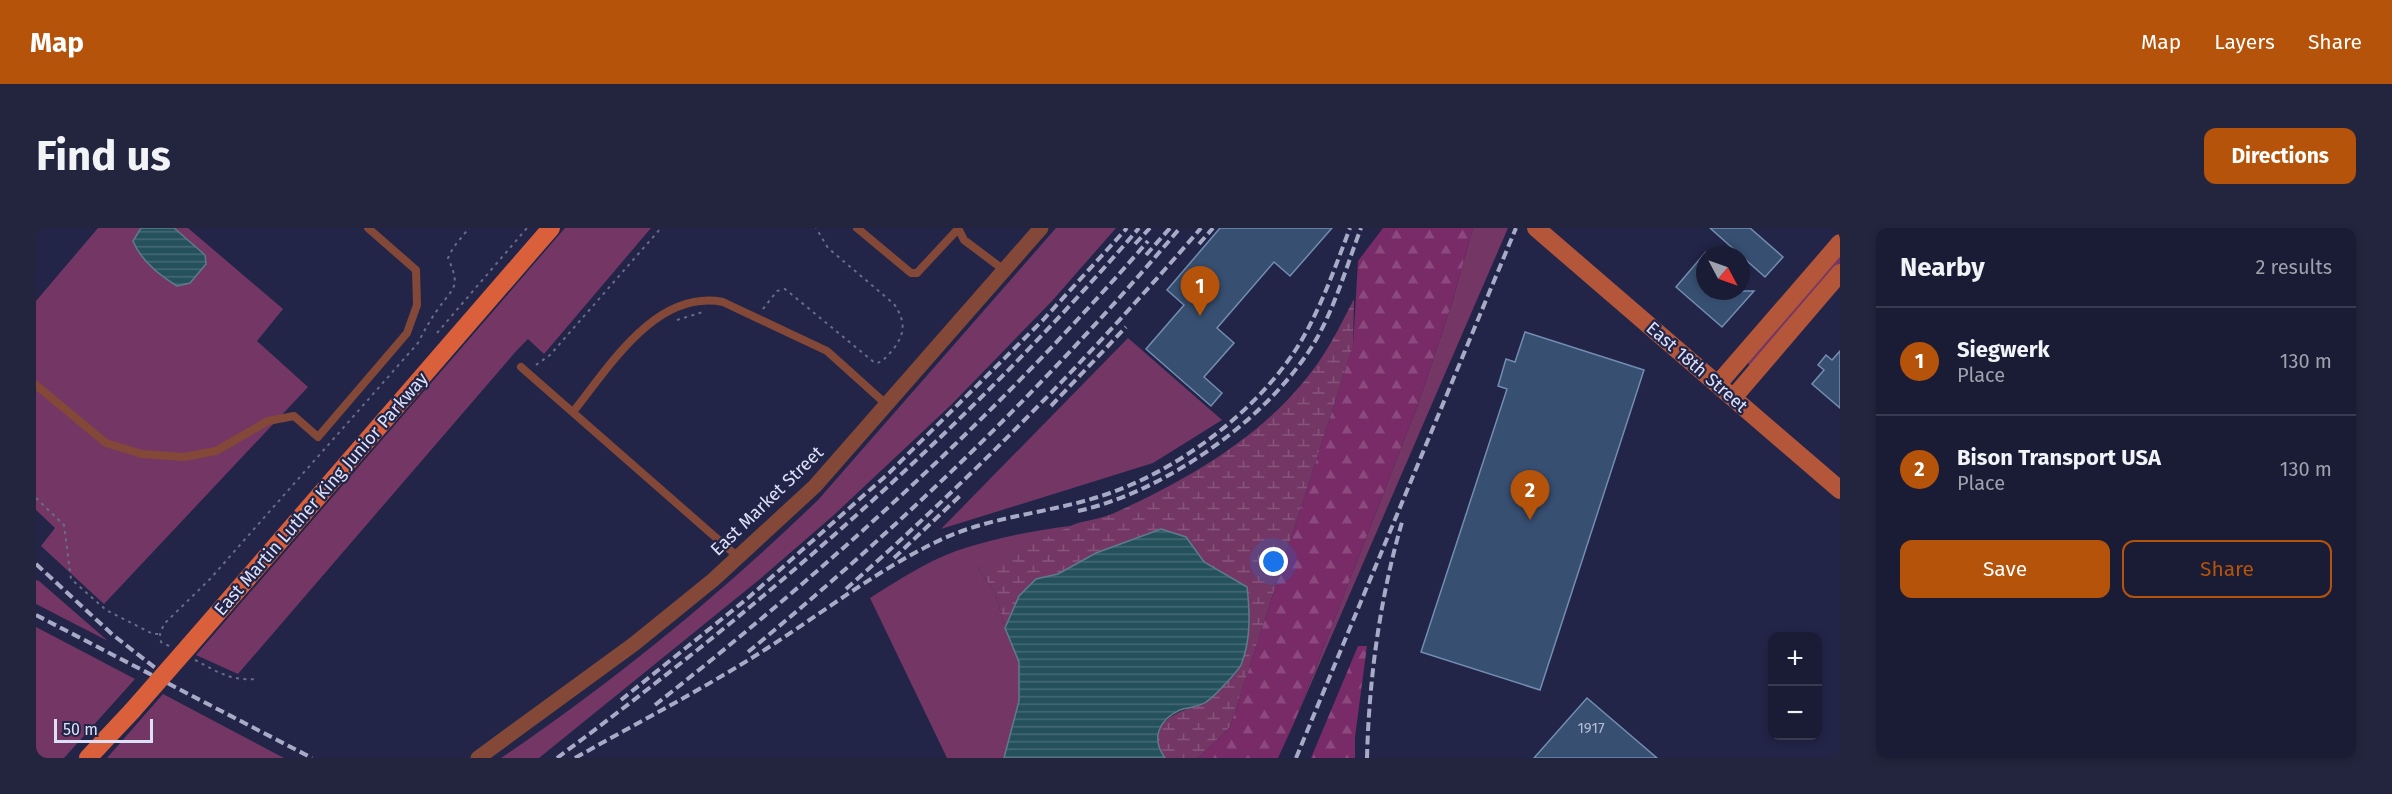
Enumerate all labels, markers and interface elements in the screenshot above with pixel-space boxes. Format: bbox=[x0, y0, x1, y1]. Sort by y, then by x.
text: Map bbox=[30, 26, 84, 59]
text: Map bbox=[2141, 29, 2181, 55]
text: Layers bbox=[2214, 29, 2275, 55]
text: Share bbox=[2308, 29, 2362, 55]
button: Directions bbox=[2204, 128, 2356, 184]
text: Find us bbox=[36, 131, 171, 181]
north arrow bbox=[1696, 246, 1750, 300]
text: Nearby bbox=[1900, 252, 1985, 283]
text: 2 results bbox=[2255, 255, 2332, 279]
pin: 1 bbox=[1180, 266, 1220, 316]
street label: East 18th Street bbox=[1642, 317, 1753, 417]
text: Siegwerk bbox=[1957, 336, 2050, 363]
text: 1 bbox=[1915, 349, 1924, 373]
text: 130 m bbox=[2280, 349, 2332, 373]
text: Place bbox=[1957, 363, 2005, 387]
street label: East Martin Luther King Junior Parkway bbox=[209, 368, 433, 620]
street label: East Market Street bbox=[706, 441, 828, 560]
text: Bison Transport USA bbox=[1957, 444, 2161, 471]
text: 2 bbox=[1914, 457, 1925, 481]
text: 130 m bbox=[2280, 457, 2332, 481]
pin: 2 bbox=[1510, 470, 1550, 520]
text: Place bbox=[1957, 471, 2005, 495]
button: Save bbox=[1900, 540, 2110, 598]
button: Share bbox=[2122, 540, 2332, 598]
your location bbox=[1259, 547, 1288, 576]
map controls bbox=[1768, 632, 1822, 740]
button: + bbox=[1768, 632, 1822, 686]
button: − bbox=[1768, 686, 1822, 740]
scale bar bbox=[54, 716, 153, 744]
house number: 1917 bbox=[1577, 719, 1605, 737]
text: 50 m bbox=[63, 720, 98, 739]

